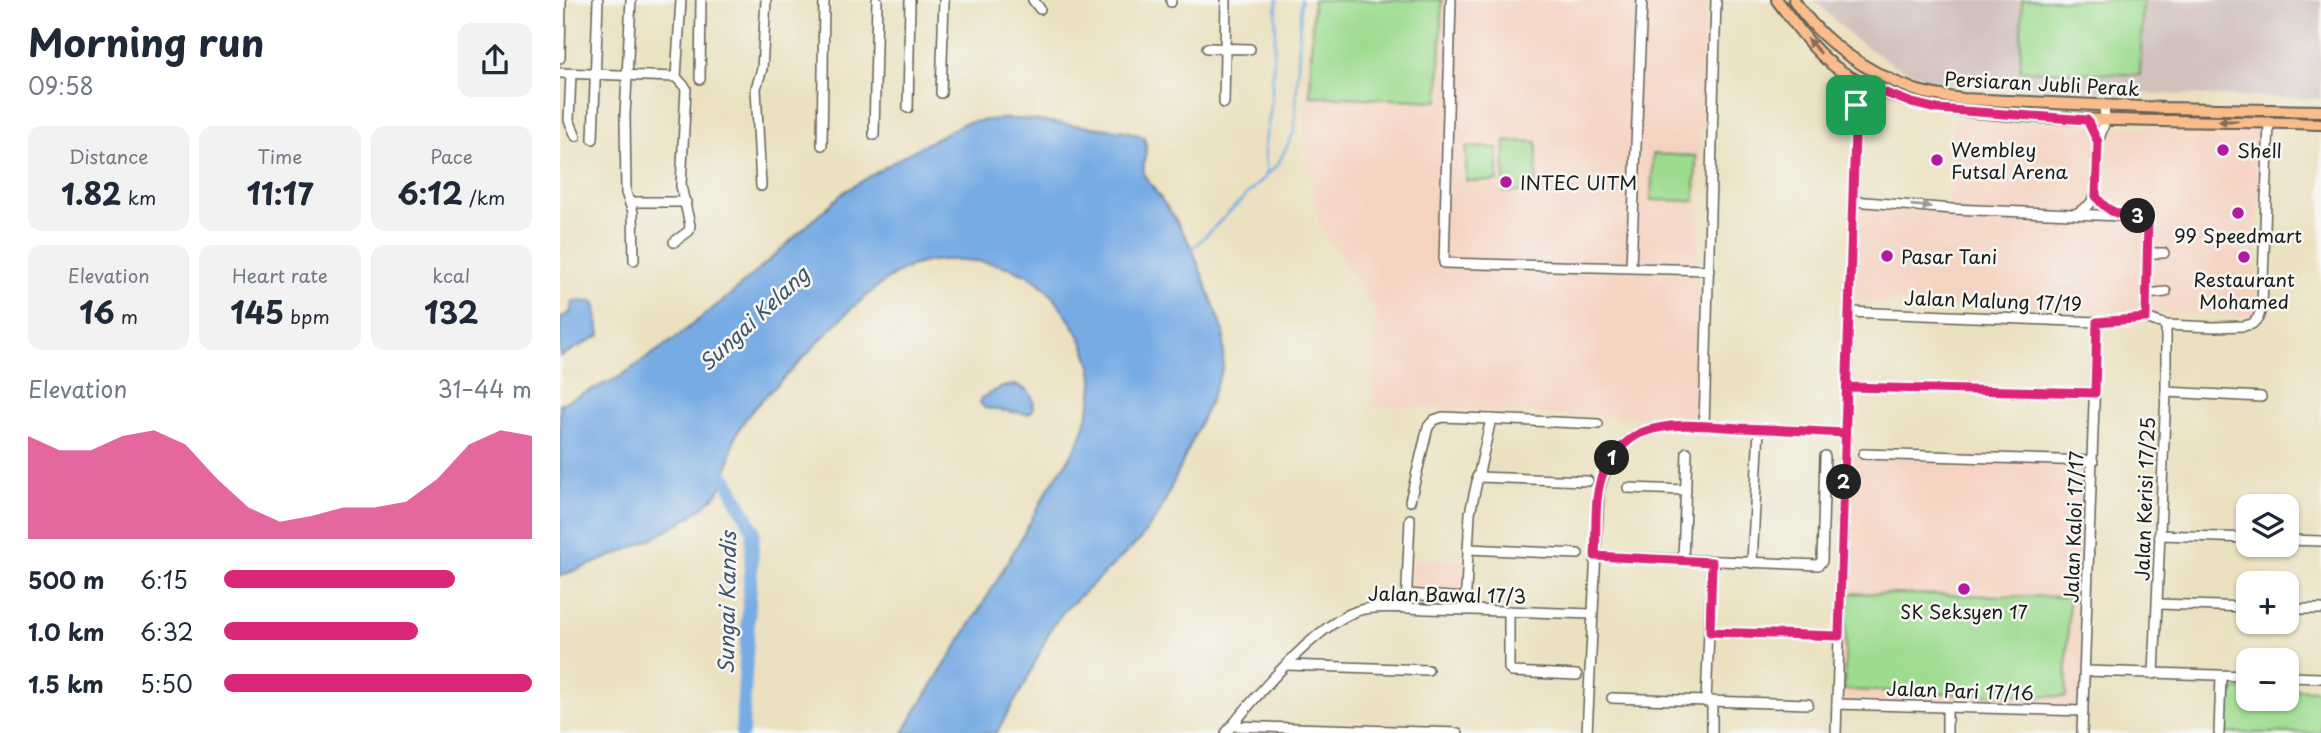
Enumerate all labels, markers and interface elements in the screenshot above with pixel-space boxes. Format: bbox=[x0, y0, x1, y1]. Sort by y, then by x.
text: Morning run bbox=[28, 13, 264, 70]
button: share bbox=[458, 23, 532, 97]
one-way arrow bbox=[1807, 38, 1823, 55]
street label: Persiaran Jubli Perak bbox=[1944, 64, 2141, 102]
text: 09:58 bbox=[28, 68, 94, 103]
pin bbox=[1826, 75, 1886, 135]
icon: arrive bbox=[1837, 86, 1875, 124]
one-way arrow bbox=[2217, 115, 2239, 127]
place label: Wembley Futsal Arena bbox=[1951, 135, 2069, 185]
place label: Shell bbox=[2237, 136, 2282, 164]
text: Distance bbox=[69, 142, 149, 170]
text: Time bbox=[258, 142, 302, 170]
text: Pace bbox=[430, 142, 473, 170]
marker: Shell bbox=[2215, 142, 2231, 158]
marker: Wembley Futsal Arena bbox=[1929, 152, 1945, 168]
place label: INTEC UITM bbox=[1520, 168, 1637, 196]
text: 1.82 bbox=[61, 170, 121, 215]
text: 11:17 bbox=[247, 170, 313, 215]
text: 6:12 bbox=[397, 170, 463, 215]
marker: INTEC UITM bbox=[1498, 174, 1514, 190]
text: km bbox=[121, 183, 156, 211]
text: /km bbox=[463, 183, 505, 211]
pin: 3 bbox=[2120, 198, 2156, 234]
one-way arrow bbox=[1910, 201, 1932, 212]
text: 3 bbox=[2131, 201, 2144, 229]
marker: 99 Speedmart bbox=[2230, 205, 2246, 221]
place label: 99 Speedmart bbox=[2174, 221, 2302, 249]
place label: Pasar Tani bbox=[1901, 242, 1997, 270]
marker: Pasar Tani bbox=[1879, 248, 1895, 264]
marker: Restaurant Mohamed bbox=[2236, 249, 2252, 265]
water label: Sungai Kelang bbox=[691, 257, 817, 378]
text: Elevation bbox=[68, 261, 150, 289]
text: Heart rate bbox=[232, 261, 328, 289]
text: kcal bbox=[432, 261, 470, 289]
place label: Restaurant Mohamed bbox=[2193, 265, 2295, 315]
street label: Jalan Malung 17/19 bbox=[1904, 283, 2082, 317]
text: 16 bbox=[79, 289, 115, 334]
text: 145 bbox=[230, 289, 284, 334]
text: 132 bbox=[424, 289, 479, 334]
text: m bbox=[115, 302, 138, 330]
text: bpm bbox=[284, 302, 330, 330]
text: Elevation bbox=[28, 371, 127, 406]
text: 31–44 m bbox=[437, 371, 532, 406]
street label: Jalan Kerisi 17/25 bbox=[2127, 416, 2161, 582]
pin: 1 bbox=[1594, 440, 1630, 476]
text: 1 bbox=[1607, 443, 1616, 471]
street label: Jalan Kaloi 17/17 bbox=[2056, 450, 2090, 604]
pin: 2 bbox=[1826, 464, 1862, 500]
text: 2 bbox=[1837, 467, 1850, 495]
map controls bbox=[2236, 494, 2299, 711]
button: layers bbox=[2236, 494, 2299, 557]
water label: Sungai Kandis bbox=[709, 529, 743, 675]
text: 500 m bbox=[28, 562, 105, 597]
text: 6:15 bbox=[140, 562, 188, 597]
button: + bbox=[2236, 571, 2299, 634]
street label: Jalan Bawal 17/3 bbox=[1368, 579, 1526, 609]
marker: SK Seksyen 17 bbox=[1956, 581, 1972, 597]
place label: SK Seksyen 17 bbox=[1900, 597, 2028, 625]
text: 1.0 km bbox=[28, 614, 105, 649]
text: 6:32 bbox=[140, 614, 194, 649]
button: − bbox=[2236, 648, 2299, 711]
text: 1.5 km bbox=[28, 666, 104, 701]
text: 5:50 bbox=[140, 666, 193, 701]
street label: Jalan Pari 17/16 bbox=[1886, 673, 2034, 707]

